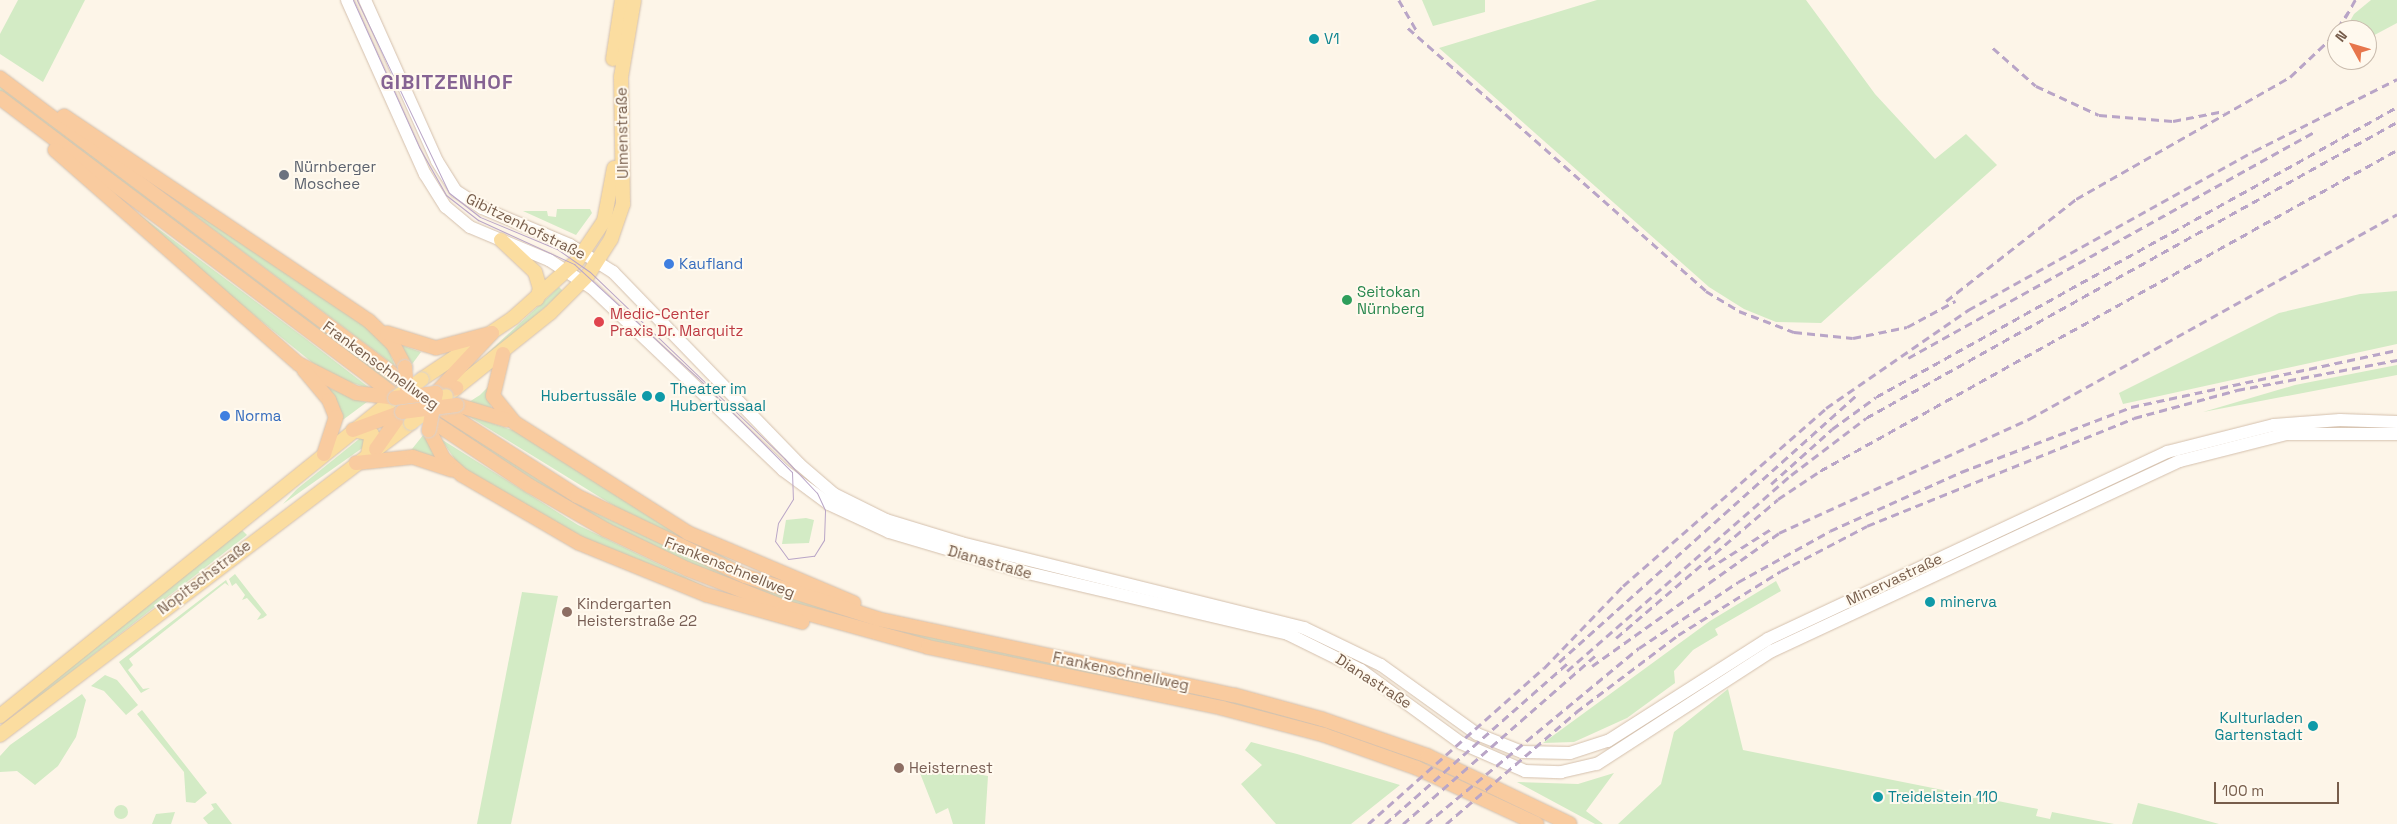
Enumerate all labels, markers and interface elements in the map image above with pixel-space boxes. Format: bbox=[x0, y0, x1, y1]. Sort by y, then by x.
north arrow bbox=[2327, 20, 2377, 70]
text: N bbox=[2331, 27, 2351, 46]
place label: V1 bbox=[1324, 30, 1340, 48]
marker: V1 bbox=[1308, 33, 1320, 45]
district label: GIBITZENHOF bbox=[379, 70, 515, 94]
street label: Ulmenstraße bbox=[612, 87, 632, 179]
place label: Nürnberger Moschee bbox=[294, 157, 376, 192]
marker: Nürnberger Moschee bbox=[278, 169, 290, 181]
street label: Gibitzenhofstraße bbox=[463, 189, 589, 263]
place label: Kaufland bbox=[679, 255, 743, 273]
marker: Kaufland bbox=[663, 258, 675, 270]
place label: Seitokan Nürnberg bbox=[1357, 282, 1425, 317]
marker: Seitokan Nürnberg bbox=[1341, 294, 1353, 306]
place label: Medic-Center Praxis Dr. Marquitz bbox=[610, 304, 744, 339]
marker: Medic-Center Praxis Dr. Marquitz bbox=[592, 315, 606, 329]
street label: Frankenschnellweg bbox=[320, 317, 442, 413]
place label: Theater im Hubertussaal bbox=[670, 379, 766, 414]
place label: Hubertussäle bbox=[541, 387, 637, 405]
marker: Hubertussäle bbox=[641, 390, 653, 402]
marker: Theater im Hubertussaal bbox=[654, 391, 666, 403]
place label: Norma bbox=[235, 407, 281, 425]
marker: Norma bbox=[219, 410, 231, 422]
street label: Frankenschnellweg bbox=[662, 533, 798, 601]
street label: Nopitschstraße bbox=[154, 536, 254, 618]
street label: Dianastraße bbox=[946, 541, 1034, 583]
street label: Minervastraße bbox=[1843, 549, 1945, 609]
place label: minerva bbox=[1940, 593, 1997, 611]
place label: Kindergarten Heisterstraße 22 bbox=[577, 594, 697, 629]
marker: minerva bbox=[1924, 596, 1936, 608]
marker: Kindergarten Heisterstraße 22 bbox=[561, 606, 573, 618]
street label: Frankenschnellweg bbox=[1051, 648, 1191, 694]
street label: Dianastraße bbox=[1333, 650, 1415, 712]
place label: Kulturladen Gartenstadt bbox=[2215, 708, 2303, 743]
marker: Kulturladen Gartenstadt bbox=[2307, 720, 2319, 732]
place label: Heisternest bbox=[909, 759, 993, 777]
marker: Heisternest bbox=[893, 762, 905, 774]
scale bar bbox=[2217, 772, 2342, 804]
text: 100 m bbox=[2222, 781, 2264, 800]
place label: Treidelstein 110 bbox=[1888, 788, 1998, 806]
marker: Treidelstein 110 bbox=[1872, 791, 1884, 803]

